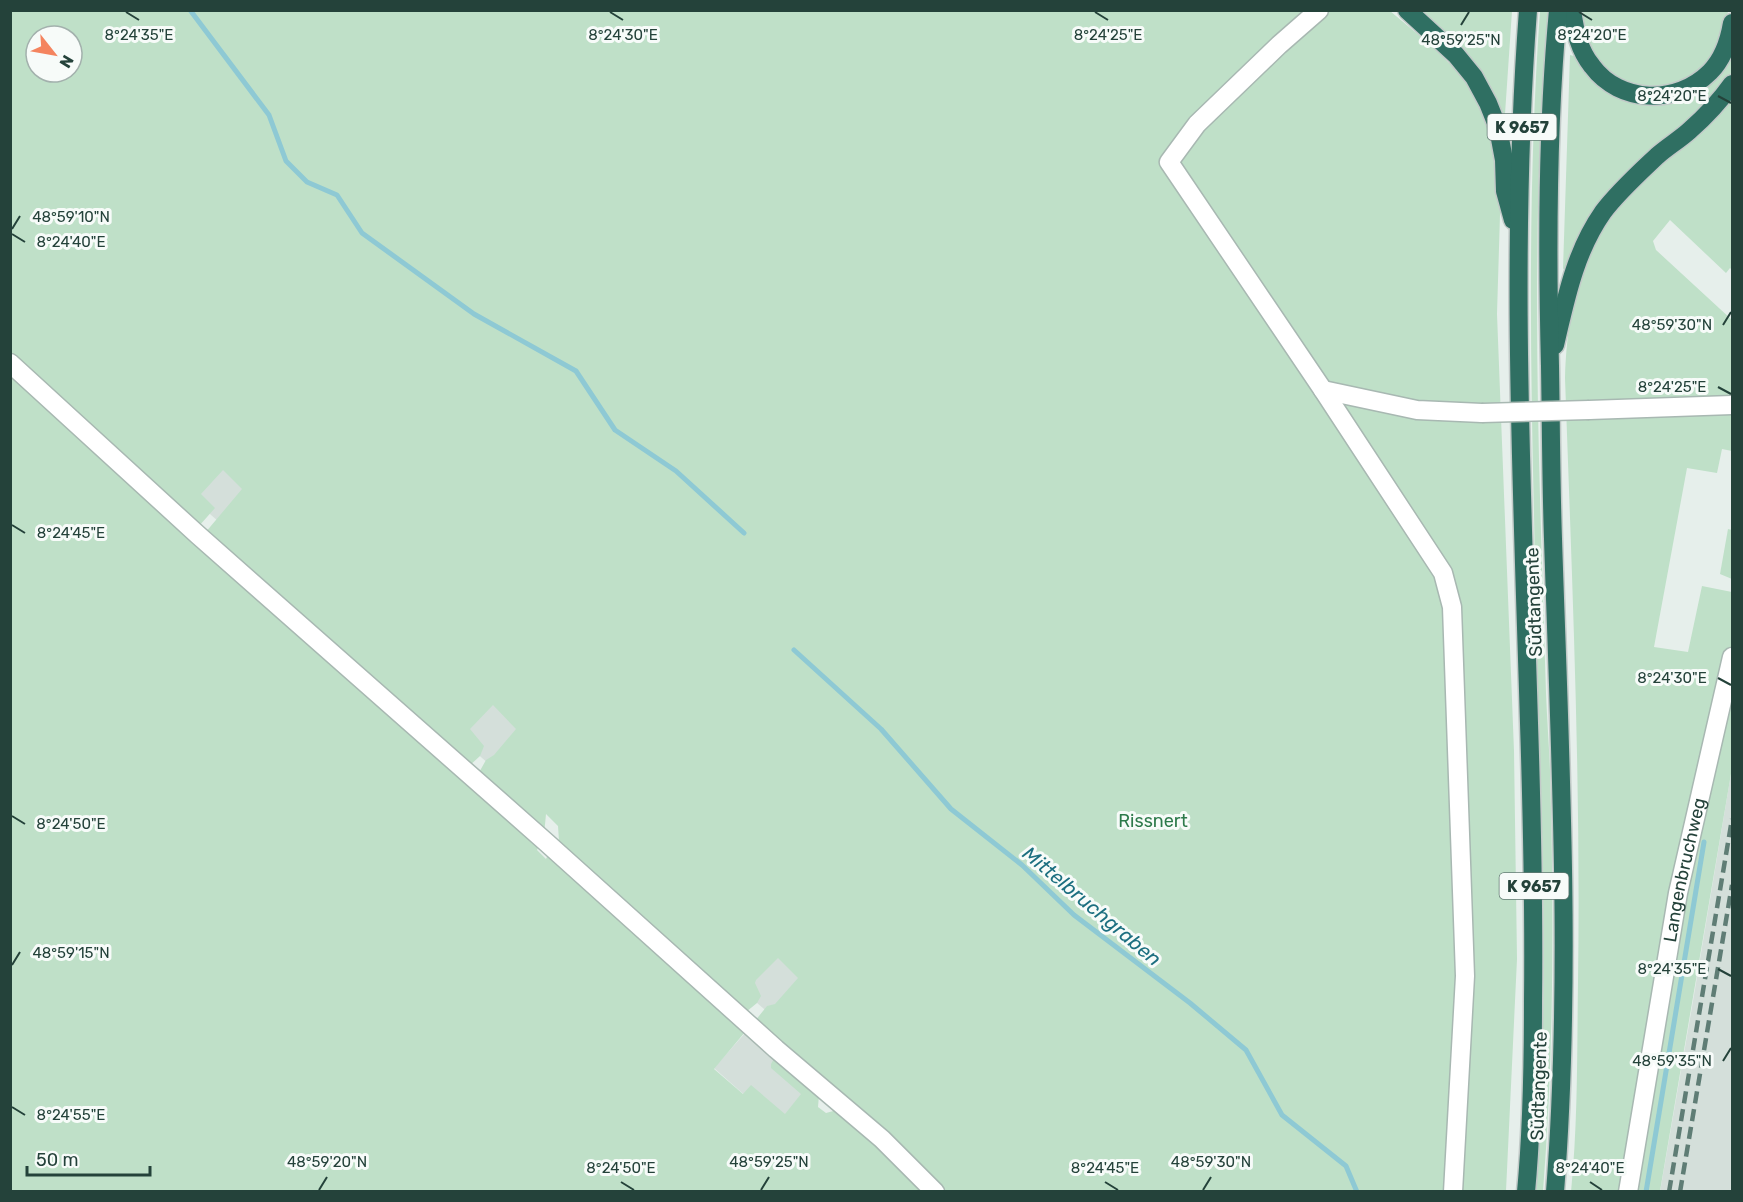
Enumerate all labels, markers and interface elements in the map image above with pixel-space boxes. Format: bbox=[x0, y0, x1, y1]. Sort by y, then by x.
north arrow bbox=[24, 24, 84, 84]
text: 8°24'35"E bbox=[105, 26, 173, 44]
text: 8°24'30"E bbox=[588, 26, 658, 44]
text: 8°24'25"E bbox=[1074, 26, 1142, 44]
text: 8°24'20"E bbox=[1557, 26, 1627, 44]
text: 48°59'25"N bbox=[1421, 31, 1501, 49]
text: N bbox=[55, 52, 78, 71]
text: 8°24'20"E bbox=[1637, 87, 1707, 105]
road number: K 9657 bbox=[1488, 114, 1556, 140]
text: 48°59'10"N bbox=[32, 208, 110, 226]
text: 8°24'40"E bbox=[36, 233, 106, 251]
text: 48°59'30"N bbox=[1632, 316, 1712, 334]
text: 8°24'25"E bbox=[1638, 378, 1706, 396]
text: 8°24'45"E bbox=[37, 524, 105, 542]
street label: Südtangente bbox=[1521, 547, 1547, 657]
text: 8°24'30"E bbox=[1637, 669, 1707, 687]
street label: Langenbruchweg bbox=[1659, 796, 1710, 944]
park label: Rissnert bbox=[1118, 810, 1188, 832]
text: 8°24'50"E bbox=[36, 815, 106, 833]
water label: Mittelbruchgraben bbox=[1018, 841, 1166, 971]
road number: K 9657 bbox=[1500, 873, 1568, 899]
text: 48°59'15"N bbox=[32, 944, 110, 962]
text: 8°24'35"E bbox=[1638, 960, 1706, 978]
street label: Südtangente bbox=[1526, 1031, 1552, 1141]
text: 48°59'35"N bbox=[1632, 1052, 1712, 1070]
text: 8°24'55"E bbox=[37, 1106, 105, 1124]
scale bar bbox=[27, 1139, 150, 1177]
text: 50 m bbox=[36, 1149, 79, 1171]
text: 48°59'20"N bbox=[287, 1153, 367, 1171]
text: 48°59'25"N bbox=[729, 1153, 809, 1171]
text: 48°59'30"N bbox=[1171, 1153, 1251, 1171]
text: 8°24'50"E bbox=[586, 1159, 656, 1177]
text: 8°24'45"E bbox=[1071, 1159, 1139, 1177]
text: 8°24'40"E bbox=[1555, 1159, 1625, 1177]

